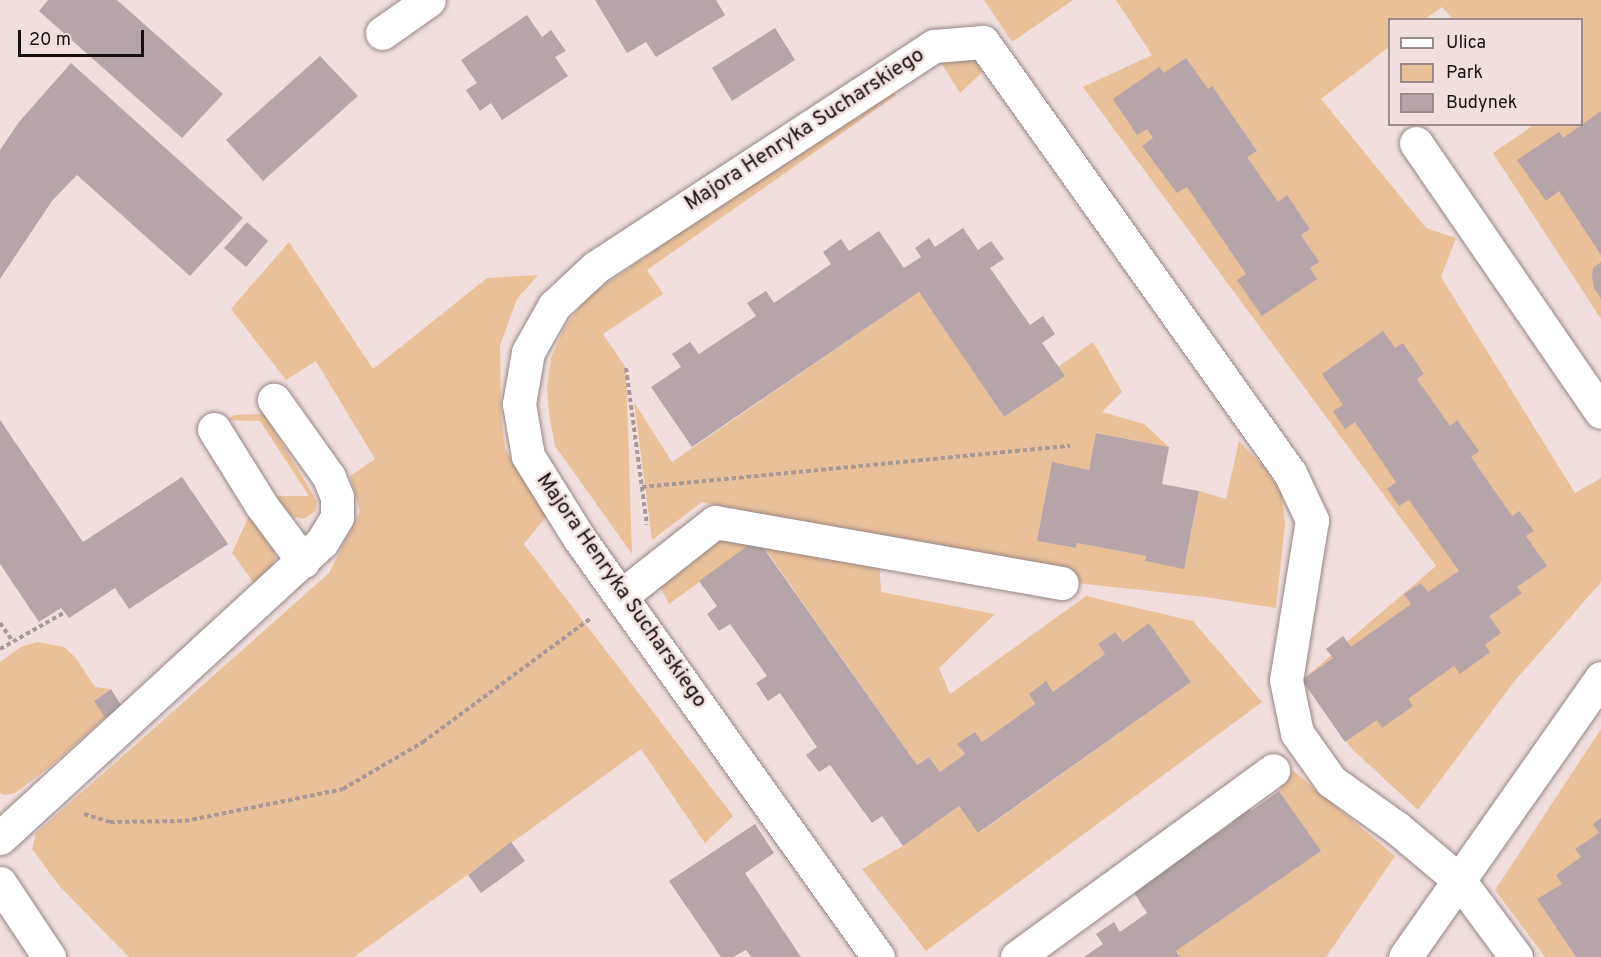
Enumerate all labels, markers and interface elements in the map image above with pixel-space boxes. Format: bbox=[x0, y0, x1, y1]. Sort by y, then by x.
scale bar bbox=[21, 18, 147, 56]
legend bbox=[1388, 18, 1583, 126]
text: 20 m bbox=[29, 29, 71, 52]
text: Ulica bbox=[1446, 32, 1486, 55]
street label: Majora Henryka Sucharskiego bbox=[681, 43, 929, 217]
text: Park bbox=[1446, 62, 1483, 85]
text: Budynek bbox=[1446, 92, 1517, 115]
street label: Majora Henryka Sucharskiego bbox=[530, 469, 712, 713]

